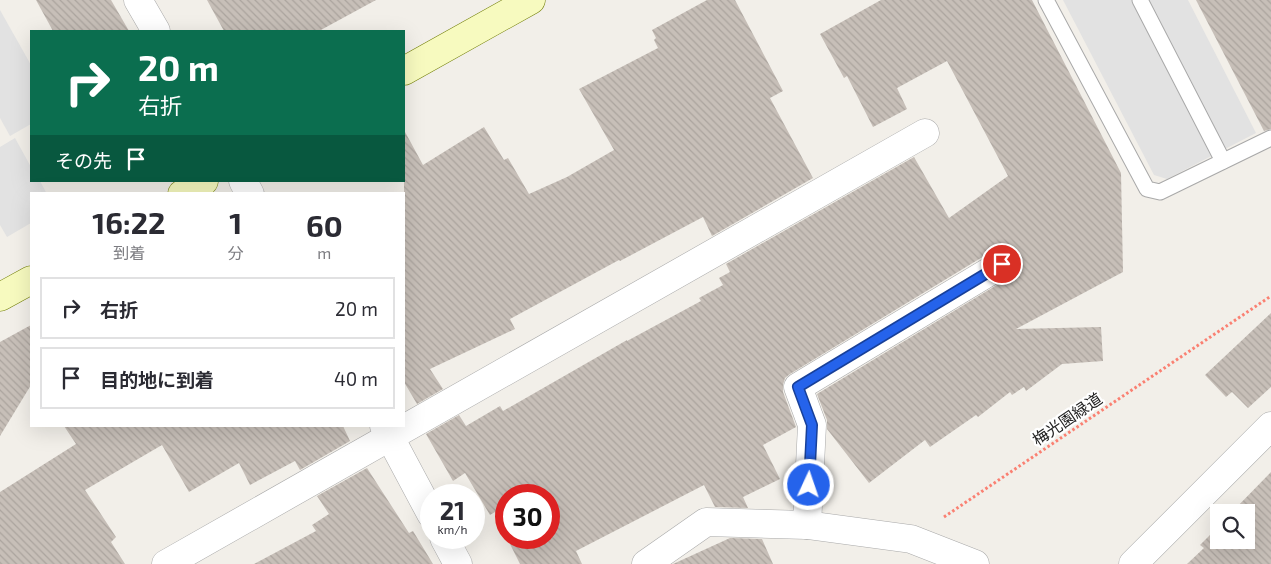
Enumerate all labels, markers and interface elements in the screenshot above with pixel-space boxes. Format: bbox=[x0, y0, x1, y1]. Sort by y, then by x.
text: 20 m bbox=[138, 46, 219, 88]
icon: right bbox=[55, 50, 120, 115]
text: 右折 bbox=[138, 92, 182, 118]
icon: arrive bbox=[122, 145, 150, 173]
text: その先 bbox=[55, 149, 112, 172]
text: 16:22 bbox=[92, 204, 166, 240]
text: 1 bbox=[229, 204, 242, 240]
text: 60 bbox=[306, 207, 343, 243]
text: 到着 bbox=[113, 243, 145, 262]
text: 分 bbox=[228, 243, 244, 262]
text: m bbox=[317, 243, 331, 262]
pin bbox=[981, 243, 1023, 285]
icon: arrive bbox=[988, 250, 1016, 278]
icon: right bbox=[57, 294, 85, 322]
text: 20 m bbox=[335, 297, 378, 320]
text: 右折 bbox=[100, 298, 138, 321]
icon: arrive bbox=[57, 364, 85, 392]
text: 40 m bbox=[334, 367, 378, 390]
text: 目的地に到着 bbox=[100, 368, 214, 391]
street label: 梅光園緑道 bbox=[1028, 388, 1105, 449]
position arrow bbox=[782, 458, 834, 510]
speed limit sign: 30 bbox=[495, 484, 560, 549]
text: 21 bbox=[440, 495, 465, 525]
map controls bbox=[1210, 504, 1255, 549]
button: search bbox=[1210, 504, 1255, 549]
text: km/h bbox=[438, 522, 467, 536]

